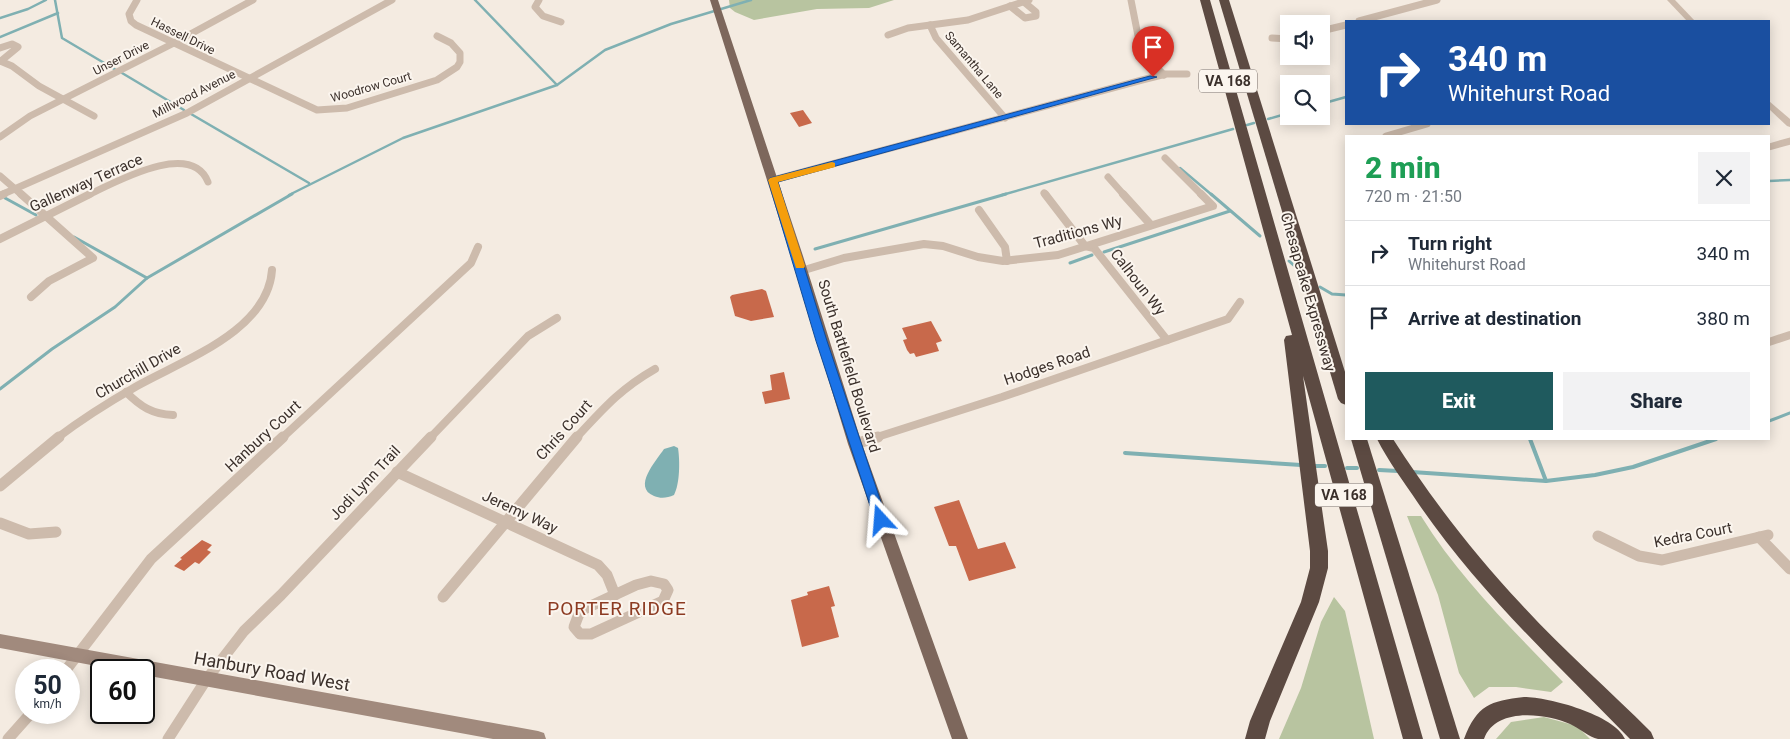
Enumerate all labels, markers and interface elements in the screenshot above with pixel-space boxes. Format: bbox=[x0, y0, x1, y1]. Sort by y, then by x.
street label: Hassell Drive bbox=[149, 14, 217, 58]
map controls bbox=[1280, 15, 1330, 125]
button: sound bbox=[1280, 15, 1330, 65]
pin bbox=[1132, 26, 1174, 77]
street label: Samantha Lane bbox=[942, 29, 1006, 101]
icon: arrive bbox=[1139, 33, 1167, 61]
street label: Unser Drive bbox=[91, 38, 151, 78]
text: 340 m bbox=[1448, 39, 1547, 80]
icon: right bbox=[1365, 40, 1430, 105]
street label: Millwood Avenue bbox=[150, 67, 238, 121]
street label: Woodrow Court bbox=[329, 69, 413, 105]
road number: VA 168 bbox=[1199, 70, 1257, 92]
button: search bbox=[1280, 75, 1330, 125]
text: Whitehurst Road bbox=[1448, 81, 1610, 106]
street label: Gallenway Terrace bbox=[27, 150, 145, 216]
text: 2 min bbox=[1365, 150, 1441, 185]
button: close bbox=[1698, 152, 1750, 204]
text: 720 m · 21:50 bbox=[1365, 187, 1462, 206]
street label: Chesapeake Expressway bbox=[1277, 210, 1339, 374]
street label: Traditions Wy bbox=[1032, 212, 1124, 252]
text: Turn right bbox=[1408, 232, 1492, 255]
icon: right bbox=[1365, 239, 1393, 267]
text: 340 m bbox=[1697, 242, 1750, 265]
street label: Calhoun Wy bbox=[1107, 245, 1169, 319]
text: Whitehurst Road bbox=[1408, 255, 1526, 274]
street label: South Battlefield Boulevard bbox=[814, 277, 884, 455]
icon: arrive bbox=[1365, 304, 1393, 332]
text: Arrive at destination bbox=[1408, 307, 1581, 330]
text: 380 m bbox=[1697, 307, 1750, 330]
street label: Churchill Drive bbox=[92, 339, 184, 403]
street label: Hodges Road bbox=[1002, 343, 1092, 389]
button: Exit bbox=[1365, 372, 1553, 430]
button: Share bbox=[1563, 372, 1750, 430]
street label: Hanbury Court bbox=[221, 396, 305, 476]
street label: Chris Court bbox=[532, 396, 596, 464]
street label: Jodi Lynn Trail bbox=[326, 442, 404, 524]
road number: VA 168 bbox=[1315, 484, 1373, 506]
street label: Jeremy Way bbox=[479, 487, 561, 537]
position arrow bbox=[854, 493, 906, 545]
street label: Kedra Court bbox=[1652, 519, 1734, 551]
district label: PORTER RIDGE bbox=[547, 597, 687, 620]
street label: Hanbury Road West bbox=[192, 647, 352, 695]
speed limit sign: 60 bbox=[90, 659, 155, 724]
text: 50 bbox=[33, 671, 62, 700]
text: km/h bbox=[33, 697, 62, 711]

